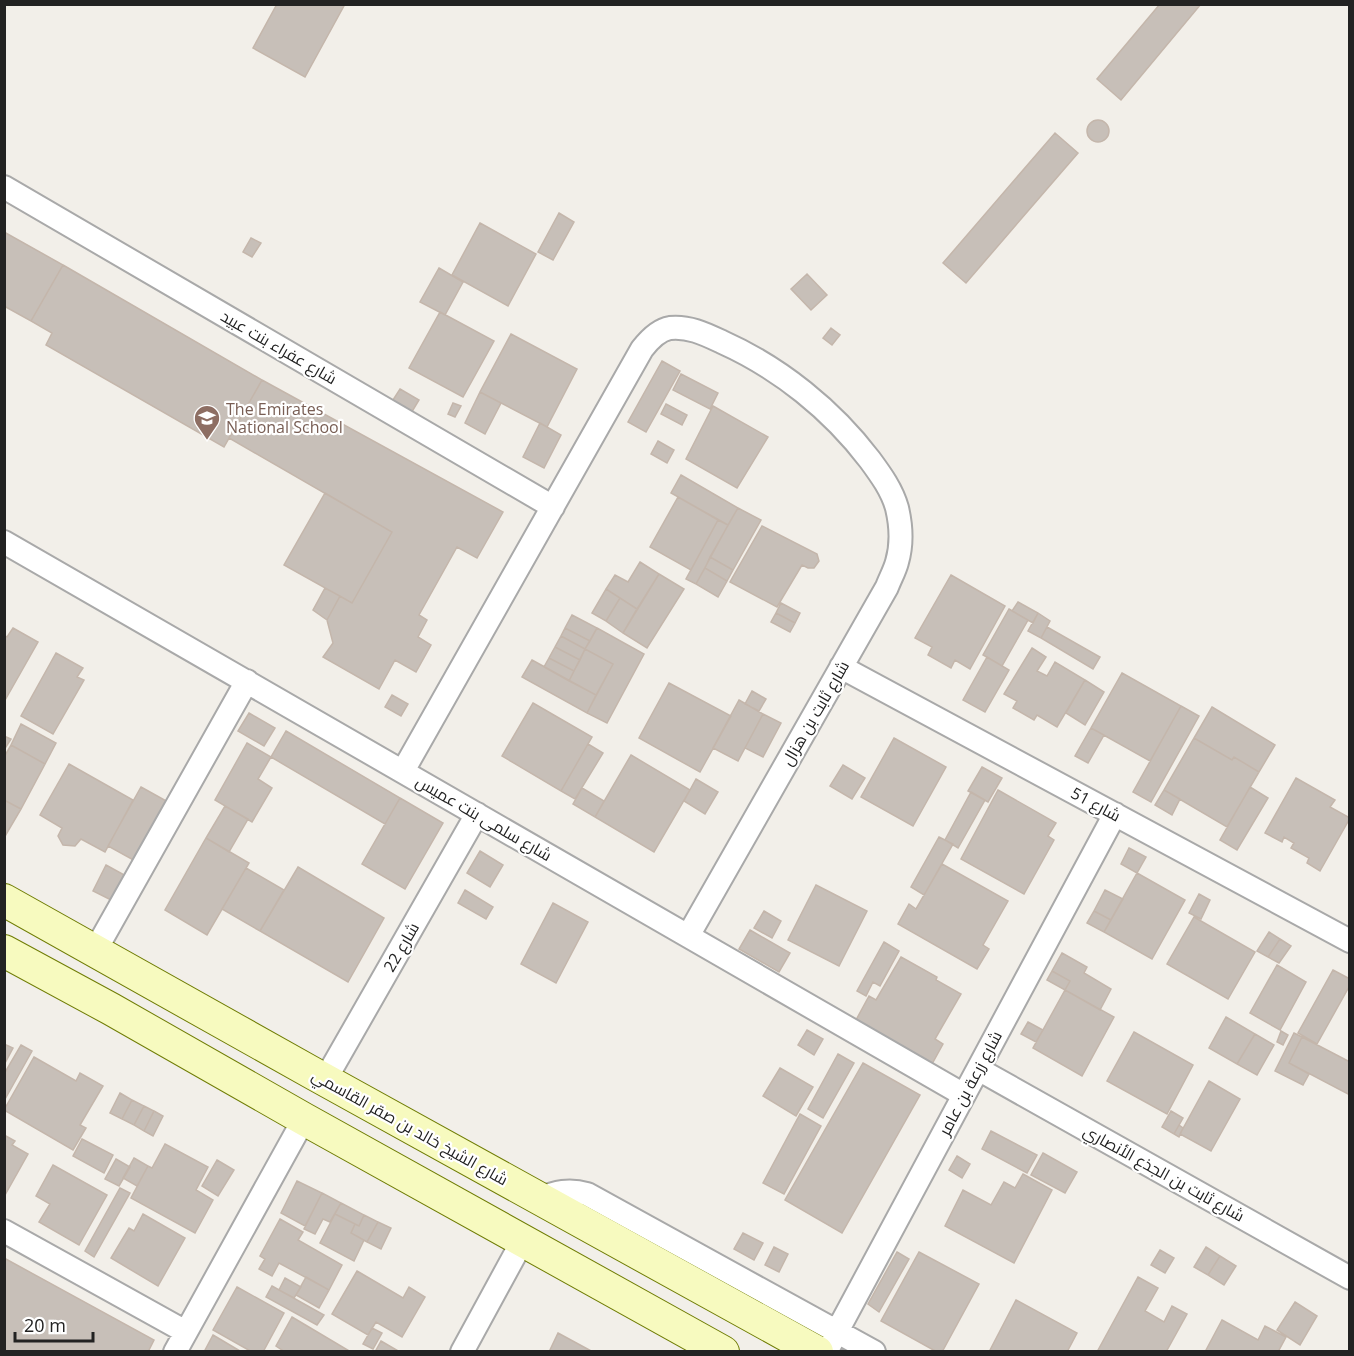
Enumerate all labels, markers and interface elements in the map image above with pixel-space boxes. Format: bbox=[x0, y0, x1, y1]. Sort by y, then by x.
street label: شارع عفراء بنت عبيد bbox=[217, 305, 341, 390]
place label: The Emirates National School bbox=[226, 398, 343, 438]
school or university icon: The Emirates National School bbox=[192, 403, 222, 441]
street label: شارع ثابت بن هزال bbox=[776, 657, 855, 770]
street label: شارع سلمى بنت عميس bbox=[412, 770, 556, 867]
street label: شارع 51 bbox=[1067, 782, 1125, 827]
street label: شارع 22 bbox=[378, 918, 425, 976]
street label: شارع زرعة بن عامر bbox=[933, 1027, 1008, 1140]
street label: شارع الشيخ خالد بن صقر القاسمي bbox=[307, 1064, 512, 1193]
street label: شارع ثابت بن الجذع الأنصاري bbox=[1078, 1120, 1248, 1229]
scale bar bbox=[15, 1305, 93, 1343]
text: 20 m bbox=[24, 1313, 66, 1337]

